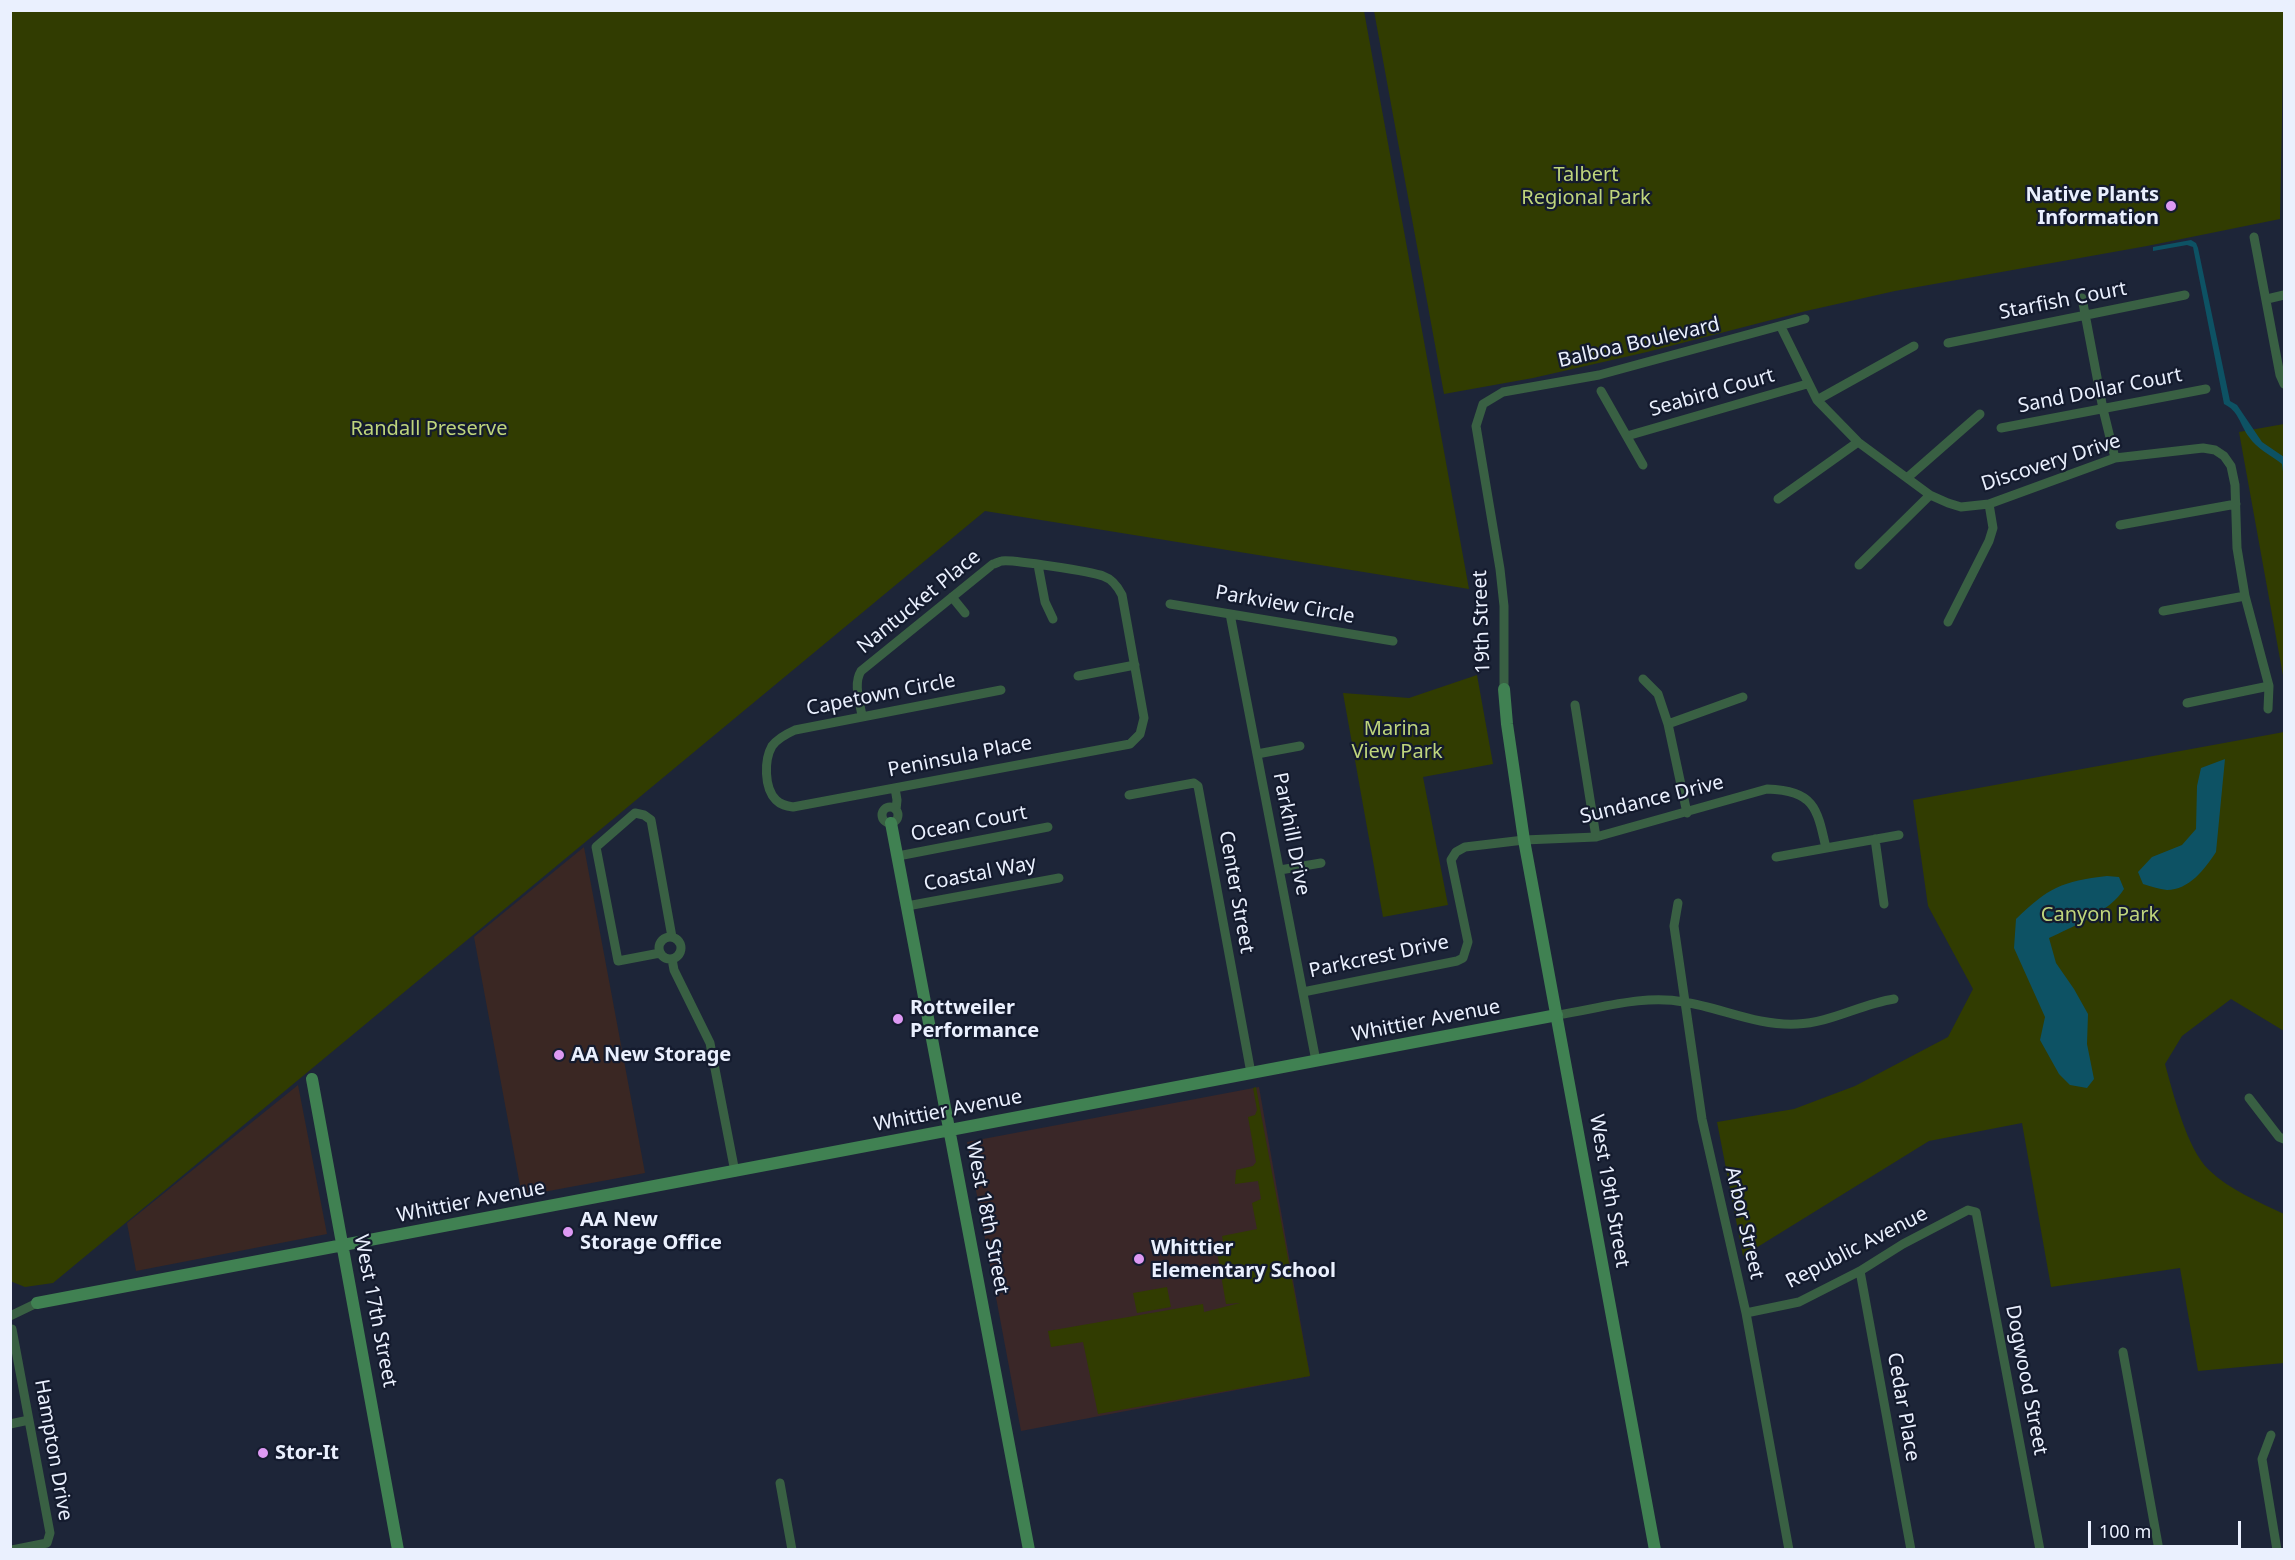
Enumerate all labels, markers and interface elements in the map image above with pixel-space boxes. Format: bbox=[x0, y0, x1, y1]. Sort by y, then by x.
park label: Talbert Regional Park bbox=[1521, 163, 1651, 210]
place label: Native Plants Information bbox=[2025, 183, 2159, 230]
marker: Native Plants Information bbox=[2164, 199, 2178, 213]
street label: Starfish Court bbox=[1997, 277, 2129, 325]
street label: Balboa Boulevard bbox=[1556, 313, 1722, 373]
street label: Sand Dollar Court bbox=[2016, 363, 2184, 419]
street label: Seabird Court bbox=[1647, 364, 1777, 422]
park label: Randall Preserve bbox=[351, 417, 507, 441]
street label: Discovery Drive bbox=[1978, 429, 2124, 497]
street label: Nantucket Place bbox=[853, 545, 985, 659]
street label: 19th Street bbox=[1468, 570, 1496, 674]
street label: Parkview Circle bbox=[1213, 581, 1357, 629]
street label: Capetown Circle bbox=[804, 669, 958, 721]
park label: Marina View Park bbox=[1351, 717, 1443, 764]
street label: Peninsula Place bbox=[886, 731, 1034, 783]
street label: Parkhill Drive bbox=[1267, 770, 1315, 898]
street label: Sundance Drive bbox=[1578, 771, 1726, 829]
street label: Ocean Court bbox=[909, 801, 1029, 847]
street label: Center Street bbox=[1213, 829, 1259, 955]
street label: Coastal Way bbox=[922, 851, 1038, 897]
park label: Canyon Park bbox=[2041, 903, 2159, 927]
street label: Parkcrest Drive bbox=[1307, 930, 1451, 984]
street label: Whittier Avenue bbox=[1350, 995, 1502, 1047]
place label: Rottweiler Performance bbox=[910, 996, 1039, 1043]
marker: Rottweiler Performance bbox=[891, 1012, 905, 1026]
place label: AA New Storage bbox=[571, 1043, 731, 1067]
marker: AA New Storage bbox=[552, 1048, 566, 1062]
street label: Whittier Avenue bbox=[872, 1085, 1024, 1137]
street label: West 19th Street bbox=[1584, 1113, 1634, 1269]
street label: West 18th Street bbox=[960, 1140, 1014, 1296]
street label: Arbor Street bbox=[1719, 1164, 1769, 1282]
street label: Whittier Avenue bbox=[395, 1176, 547, 1228]
street label: Republic Avenue bbox=[1782, 1202, 1932, 1294]
place label: AA New Storage Office bbox=[580, 1208, 722, 1255]
marker: AA New Storage Office bbox=[561, 1225, 575, 1239]
street label: West 17th Street bbox=[348, 1233, 402, 1389]
place label: Whittier Elementary School bbox=[1151, 1236, 1336, 1283]
marker: Whittier Elementary School bbox=[1132, 1252, 1146, 1266]
street label: Dogwood Street bbox=[2000, 1303, 2052, 1457]
street label: Cedar Place bbox=[1882, 1351, 1924, 1463]
street label: Hampton Drive bbox=[29, 1377, 77, 1523]
place label: Stor-It bbox=[275, 1441, 339, 1465]
marker: Stor-It bbox=[256, 1446, 270, 1460]
scale bar bbox=[2091, 1509, 2244, 1547]
text: 100 m bbox=[2099, 1519, 2151, 1543]

